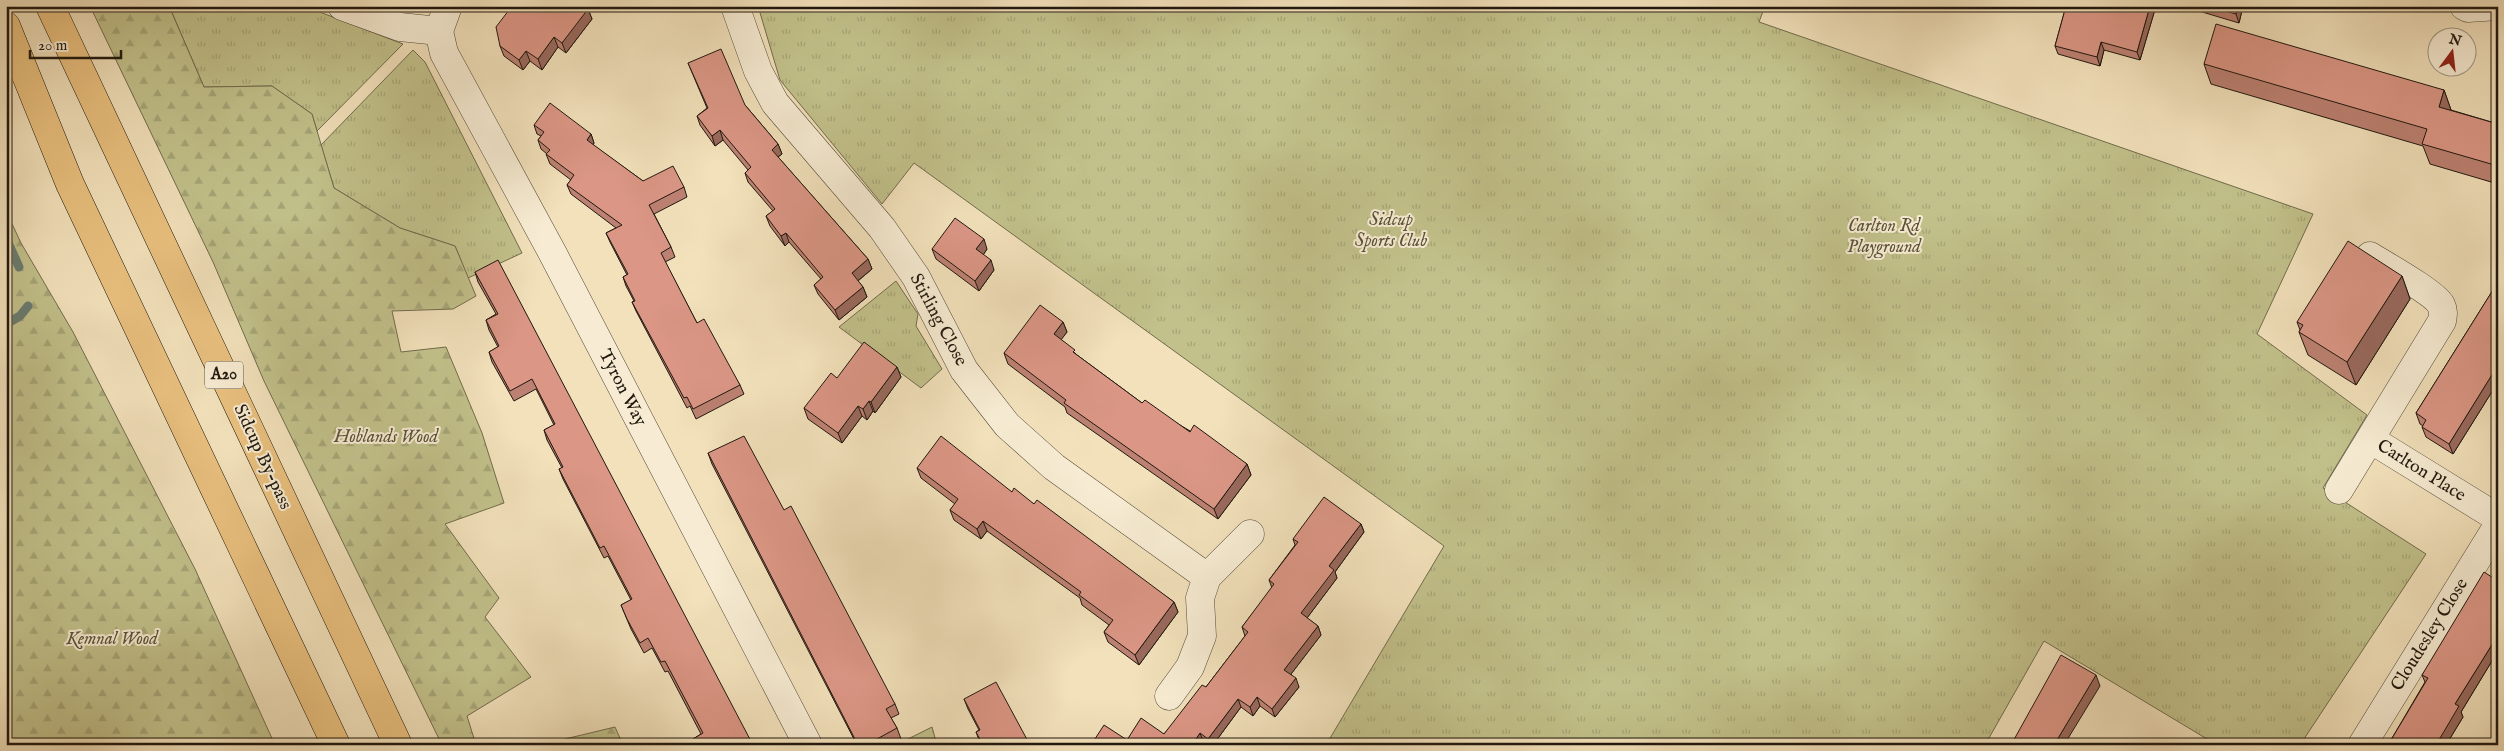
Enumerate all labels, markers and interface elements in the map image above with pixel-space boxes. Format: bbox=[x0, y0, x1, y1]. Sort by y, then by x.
scale bar bbox=[30, 28, 121, 60]
north arrow bbox=[2426, 28, 2476, 78]
text: N bbox=[2446, 30, 2463, 51]
text: 20 m bbox=[38, 36, 68, 55]
park label: Sidcup Sports Club bbox=[1355, 209, 1427, 253]
park label: Carlton Rd Playground bbox=[1847, 215, 1922, 259]
street label: Stirling Close bbox=[904, 270, 972, 370]
street label: Tyron Way bbox=[593, 346, 651, 430]
road number: A20 bbox=[205, 362, 243, 388]
street label: Sidcup By-pass bbox=[228, 401, 296, 513]
park label: Hoblands Wood bbox=[333, 426, 439, 449]
street label: Carlton Place bbox=[2372, 435, 2470, 507]
street label: Cloudesley Close bbox=[2386, 574, 2474, 696]
park label: Kemnal Wood bbox=[65, 628, 159, 651]

